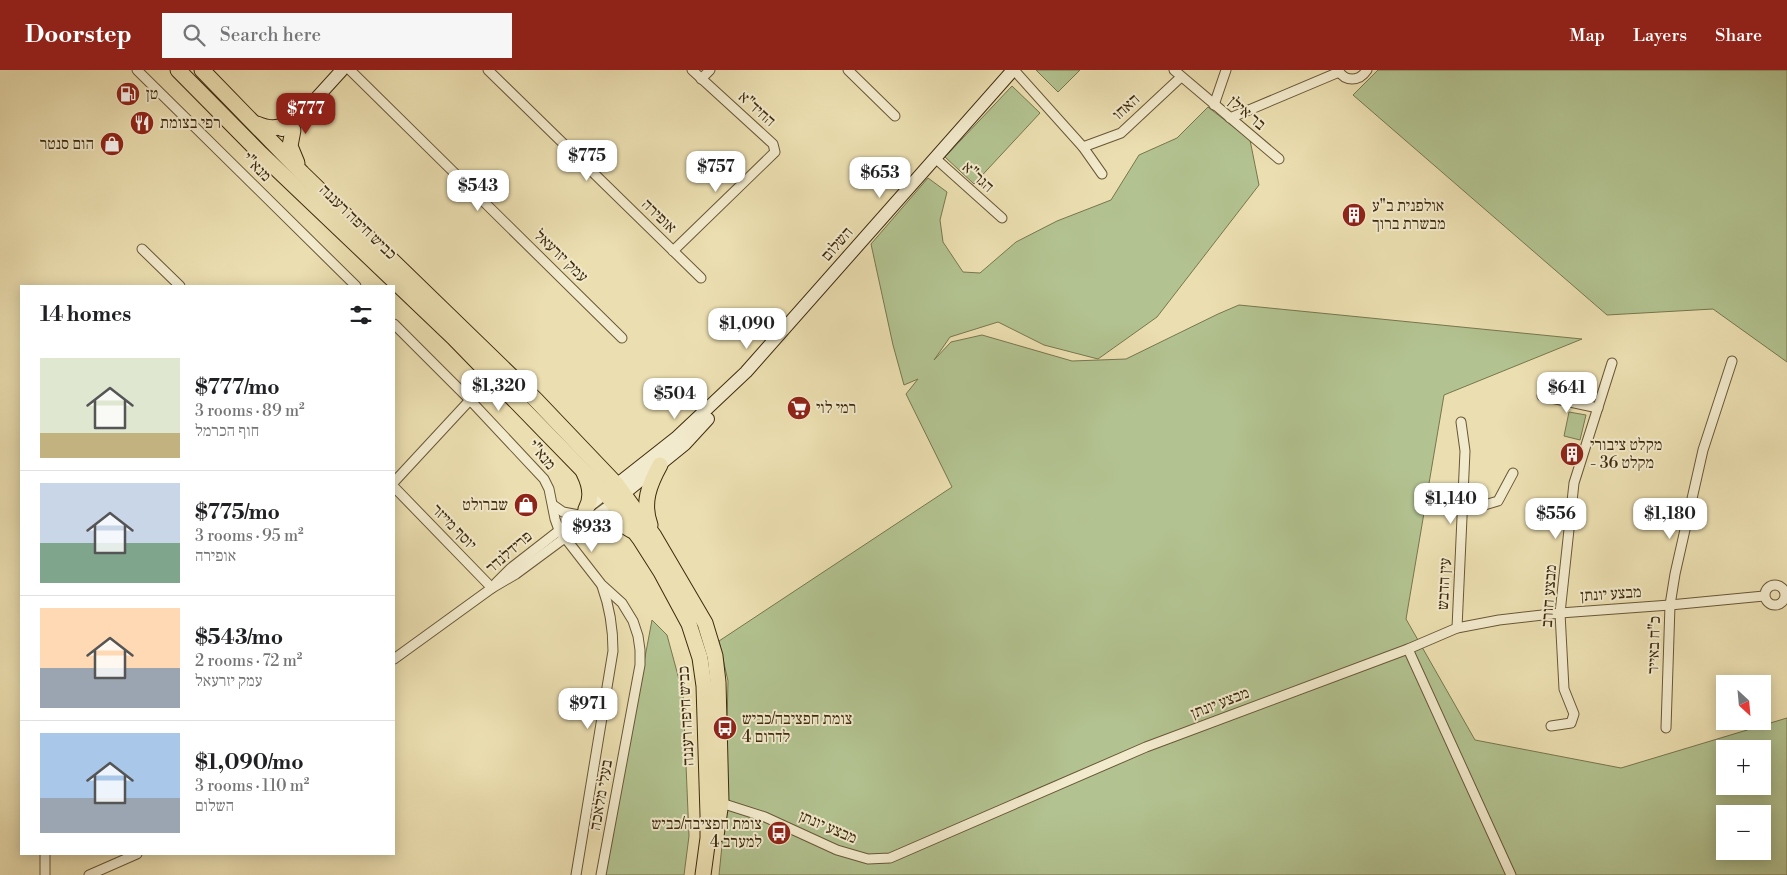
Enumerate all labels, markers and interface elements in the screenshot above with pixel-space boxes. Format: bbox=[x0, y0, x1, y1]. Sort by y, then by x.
search box bbox=[162, 13, 512, 58]
text: Doorstep bbox=[25, 20, 132, 50]
icon: search bbox=[180, 21, 208, 49]
text: Search here bbox=[220, 23, 321, 47]
text: Map bbox=[1570, 24, 1605, 47]
text: Layers bbox=[1633, 24, 1687, 47]
text: Share bbox=[1715, 24, 1762, 47]
fuel station icon: טן bbox=[115, 81, 141, 107]
place label: טן bbox=[146, 84, 158, 104]
street label: החיד"א bbox=[734, 87, 780, 131]
street label: האחו bbox=[1108, 90, 1144, 124]
pin: $777 bbox=[276, 92, 336, 135]
street label: בר אילן bbox=[1224, 92, 1270, 135]
text: $777 bbox=[287, 99, 325, 119]
restaurant icon: רפי בצומת bbox=[129, 110, 155, 136]
place label: רפי בצומת bbox=[160, 113, 221, 133]
shop icon: הום סנטר bbox=[99, 131, 125, 157]
place label: הום סנטר bbox=[40, 134, 94, 154]
pin: $775 bbox=[557, 140, 617, 182]
text: $775 bbox=[568, 146, 606, 166]
street label: מנא"י bbox=[238, 148, 276, 186]
pin: $757 bbox=[686, 150, 746, 193]
pin: $653 bbox=[850, 156, 910, 199]
text: $757 bbox=[697, 157, 735, 177]
street label: הגר"א bbox=[958, 157, 998, 197]
text: $653 bbox=[860, 163, 900, 183]
pin: $543 bbox=[448, 170, 508, 212]
text: $543 bbox=[458, 176, 498, 196]
street label: כביש חיפה רעננה bbox=[315, 180, 401, 264]
street label: אופירה bbox=[637, 195, 681, 237]
place label: אולפנית ב"ע מבשרת ברוך bbox=[1372, 196, 1446, 234]
building icon: אולפנית ב"ע מבשרת ברוך bbox=[1341, 202, 1367, 228]
street label: השלום bbox=[817, 223, 857, 265]
street label: עמק יזרעאל bbox=[530, 225, 592, 287]
icon: filters bbox=[347, 301, 375, 329]
text: 14 homes bbox=[40, 302, 131, 328]
pin: $1,090 bbox=[706, 308, 788, 350]
text: $1,090 bbox=[719, 314, 775, 334]
pin: $1,320 bbox=[458, 370, 540, 412]
pin: $641 bbox=[1537, 372, 1597, 414]
text: $777/mo bbox=[195, 375, 280, 401]
text: $1,320 bbox=[472, 376, 526, 396]
icon: home bbox=[80, 378, 140, 438]
pin: $504 bbox=[645, 378, 705, 420]
text: $641 bbox=[1548, 378, 1586, 398]
text: $504 bbox=[654, 384, 696, 404]
supermarket icon: רמי לוי bbox=[786, 395, 812, 421]
place label: רמי לוי bbox=[816, 398, 856, 418]
text: 3 rooms · 89 m² bbox=[195, 401, 305, 421]
text: חוף הכרמל bbox=[195, 421, 259, 441]
place label: מקלט ציבורי - מקלט 36 bbox=[1590, 435, 1662, 473]
street label: מנא"י bbox=[524, 436, 560, 474]
building icon: מקלט ציבורי - מקלט 36 bbox=[1559, 441, 1585, 467]
pin: $1,140 bbox=[1410, 482, 1492, 525]
text: $1,140 bbox=[1425, 489, 1477, 509]
shop icon: שברולט bbox=[513, 492, 539, 518]
place label: שברולט bbox=[462, 495, 508, 515]
pin: $556 bbox=[1526, 498, 1586, 540]
pin: $1,180 bbox=[1629, 498, 1711, 540]
text: $775/mo bbox=[195, 500, 280, 526]
street label: יוסף מייזר bbox=[427, 500, 481, 554]
icon: home bbox=[80, 503, 140, 563]
text: $556 bbox=[1536, 504, 1576, 524]
text: $1,180 bbox=[1644, 504, 1696, 524]
pin: $933 bbox=[562, 510, 622, 553]
text: $933 bbox=[573, 517, 611, 537]
text: 3 rooms · 95 m² bbox=[195, 526, 304, 546]
street label: פרידלנדר bbox=[482, 526, 536, 578]
text: אופירה bbox=[195, 546, 236, 566]
street label: עין הדבש bbox=[1433, 557, 1455, 611]
street label: מבצע חורב bbox=[1537, 564, 1561, 628]
street label: מבצע יונתן bbox=[1580, 582, 1642, 606]
street label: כ"ח באייר bbox=[1643, 616, 1665, 674]
text: $543/mo bbox=[195, 625, 283, 651]
icon: home bbox=[80, 628, 140, 688]
text: 2 rooms · 72 m² bbox=[195, 651, 302, 671]
street label: כביש חיפה רעננה bbox=[673, 665, 699, 767]
text: עמק יזרעאל bbox=[195, 671, 262, 691]
north arrow bbox=[1716, 675, 1771, 730]
map controls bbox=[1716, 675, 1771, 860]
street label: מבצע יונתן bbox=[1188, 683, 1252, 723]
pin: $971 bbox=[558, 688, 618, 730]
text: $971 bbox=[569, 694, 607, 714]
place label: צומת חפציבה/כביש 4 לדרום bbox=[742, 709, 853, 747]
bus stop icon: צומת חפציבה/כביש 4 לדרום bbox=[712, 715, 738, 741]
button: + bbox=[1716, 740, 1771, 795]
text: $1,090/mo bbox=[195, 750, 304, 776]
icon: home bbox=[80, 753, 140, 813]
street label: בעלי מלאכה bbox=[585, 758, 617, 832]
text: 3 rooms · 110 m² bbox=[195, 776, 309, 796]
text: השלום bbox=[195, 796, 234, 816]
button: − bbox=[1716, 805, 1771, 860]
street label: מבצע יונתן bbox=[796, 806, 860, 848]
place label: צומת חפציבה/כביש 4 למערב bbox=[652, 814, 762, 852]
bus stop icon: צומת חפציבה/כביש 4 למערב bbox=[766, 820, 792, 846]

